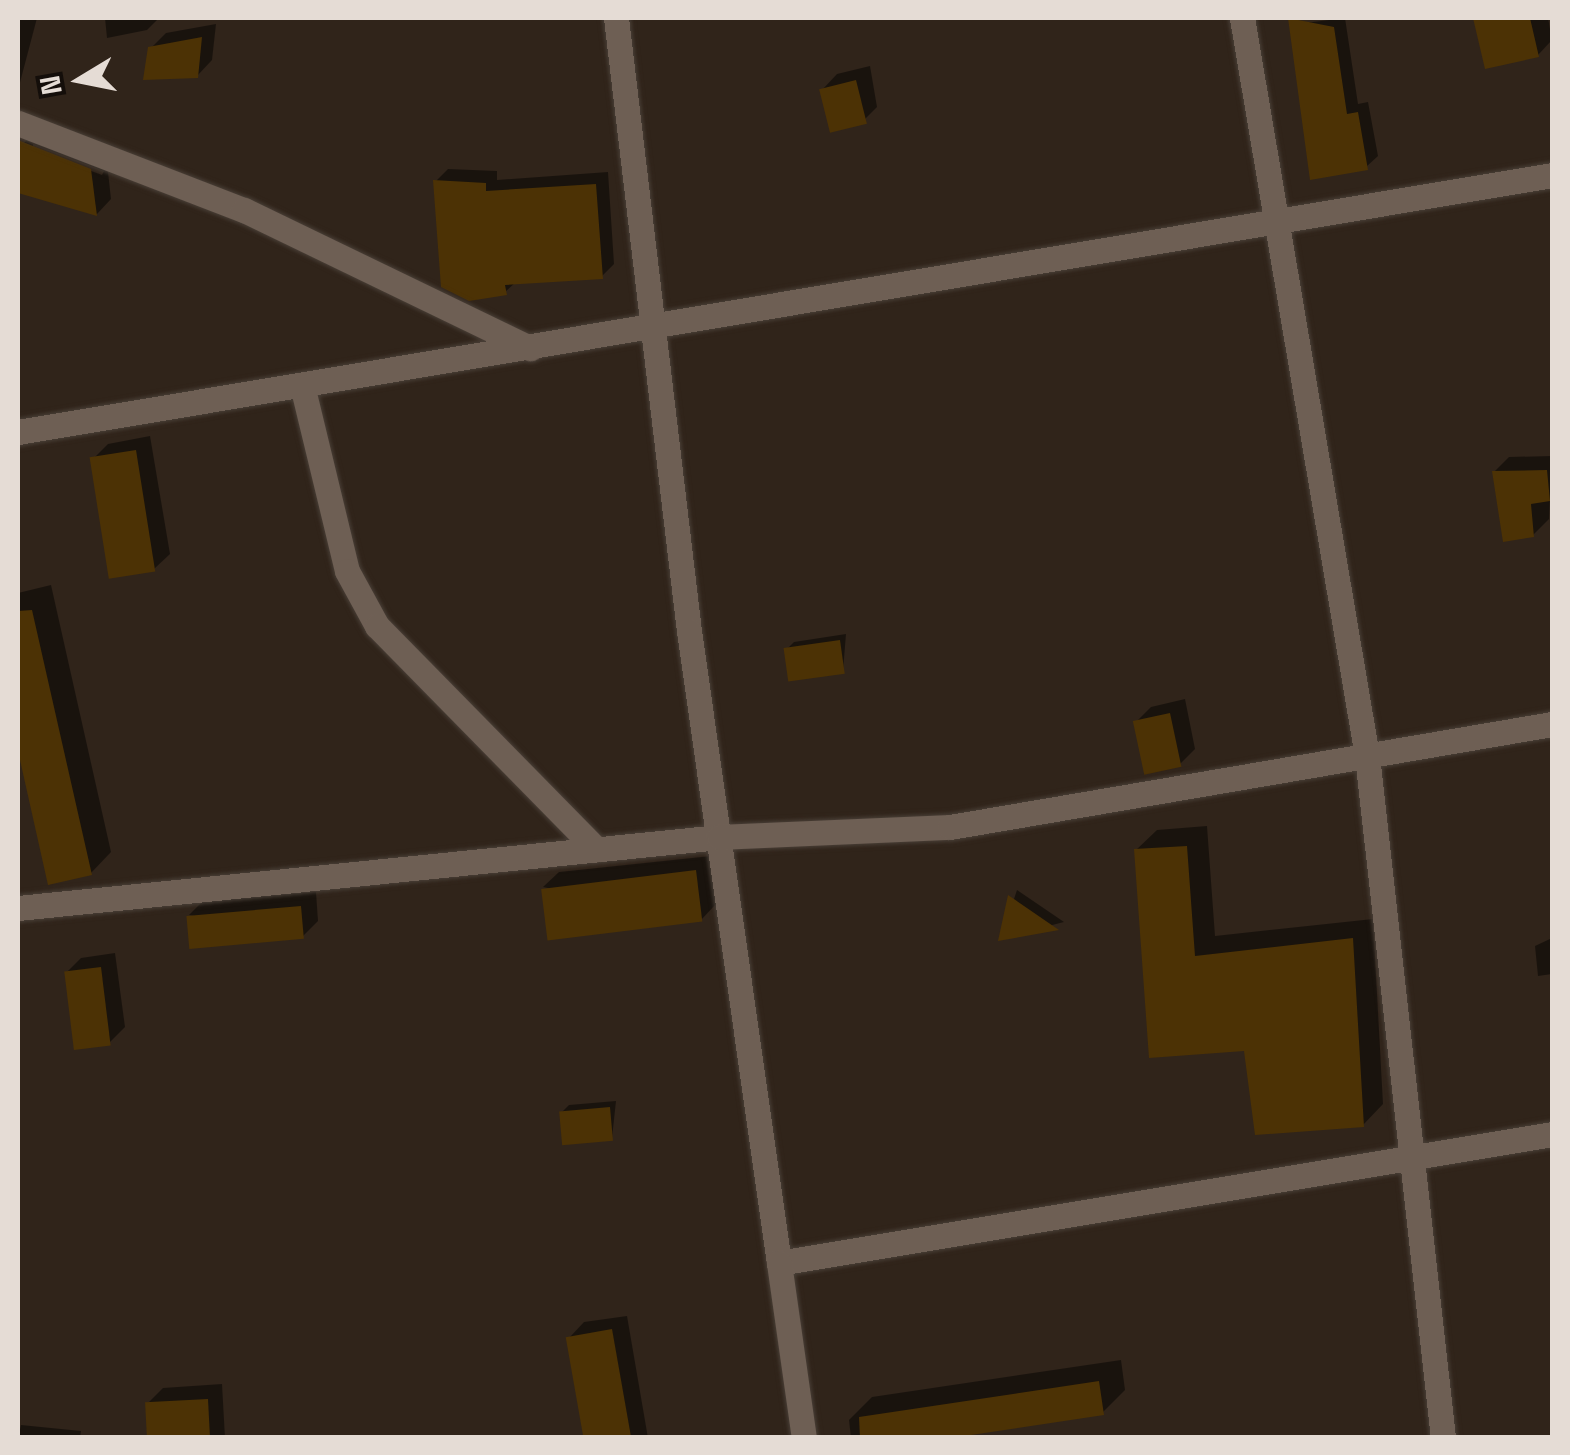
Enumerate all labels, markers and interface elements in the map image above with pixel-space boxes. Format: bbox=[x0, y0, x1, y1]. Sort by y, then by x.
north arrow bbox=[30, 30, 130, 130]
text: N bbox=[31, 73, 70, 98]

